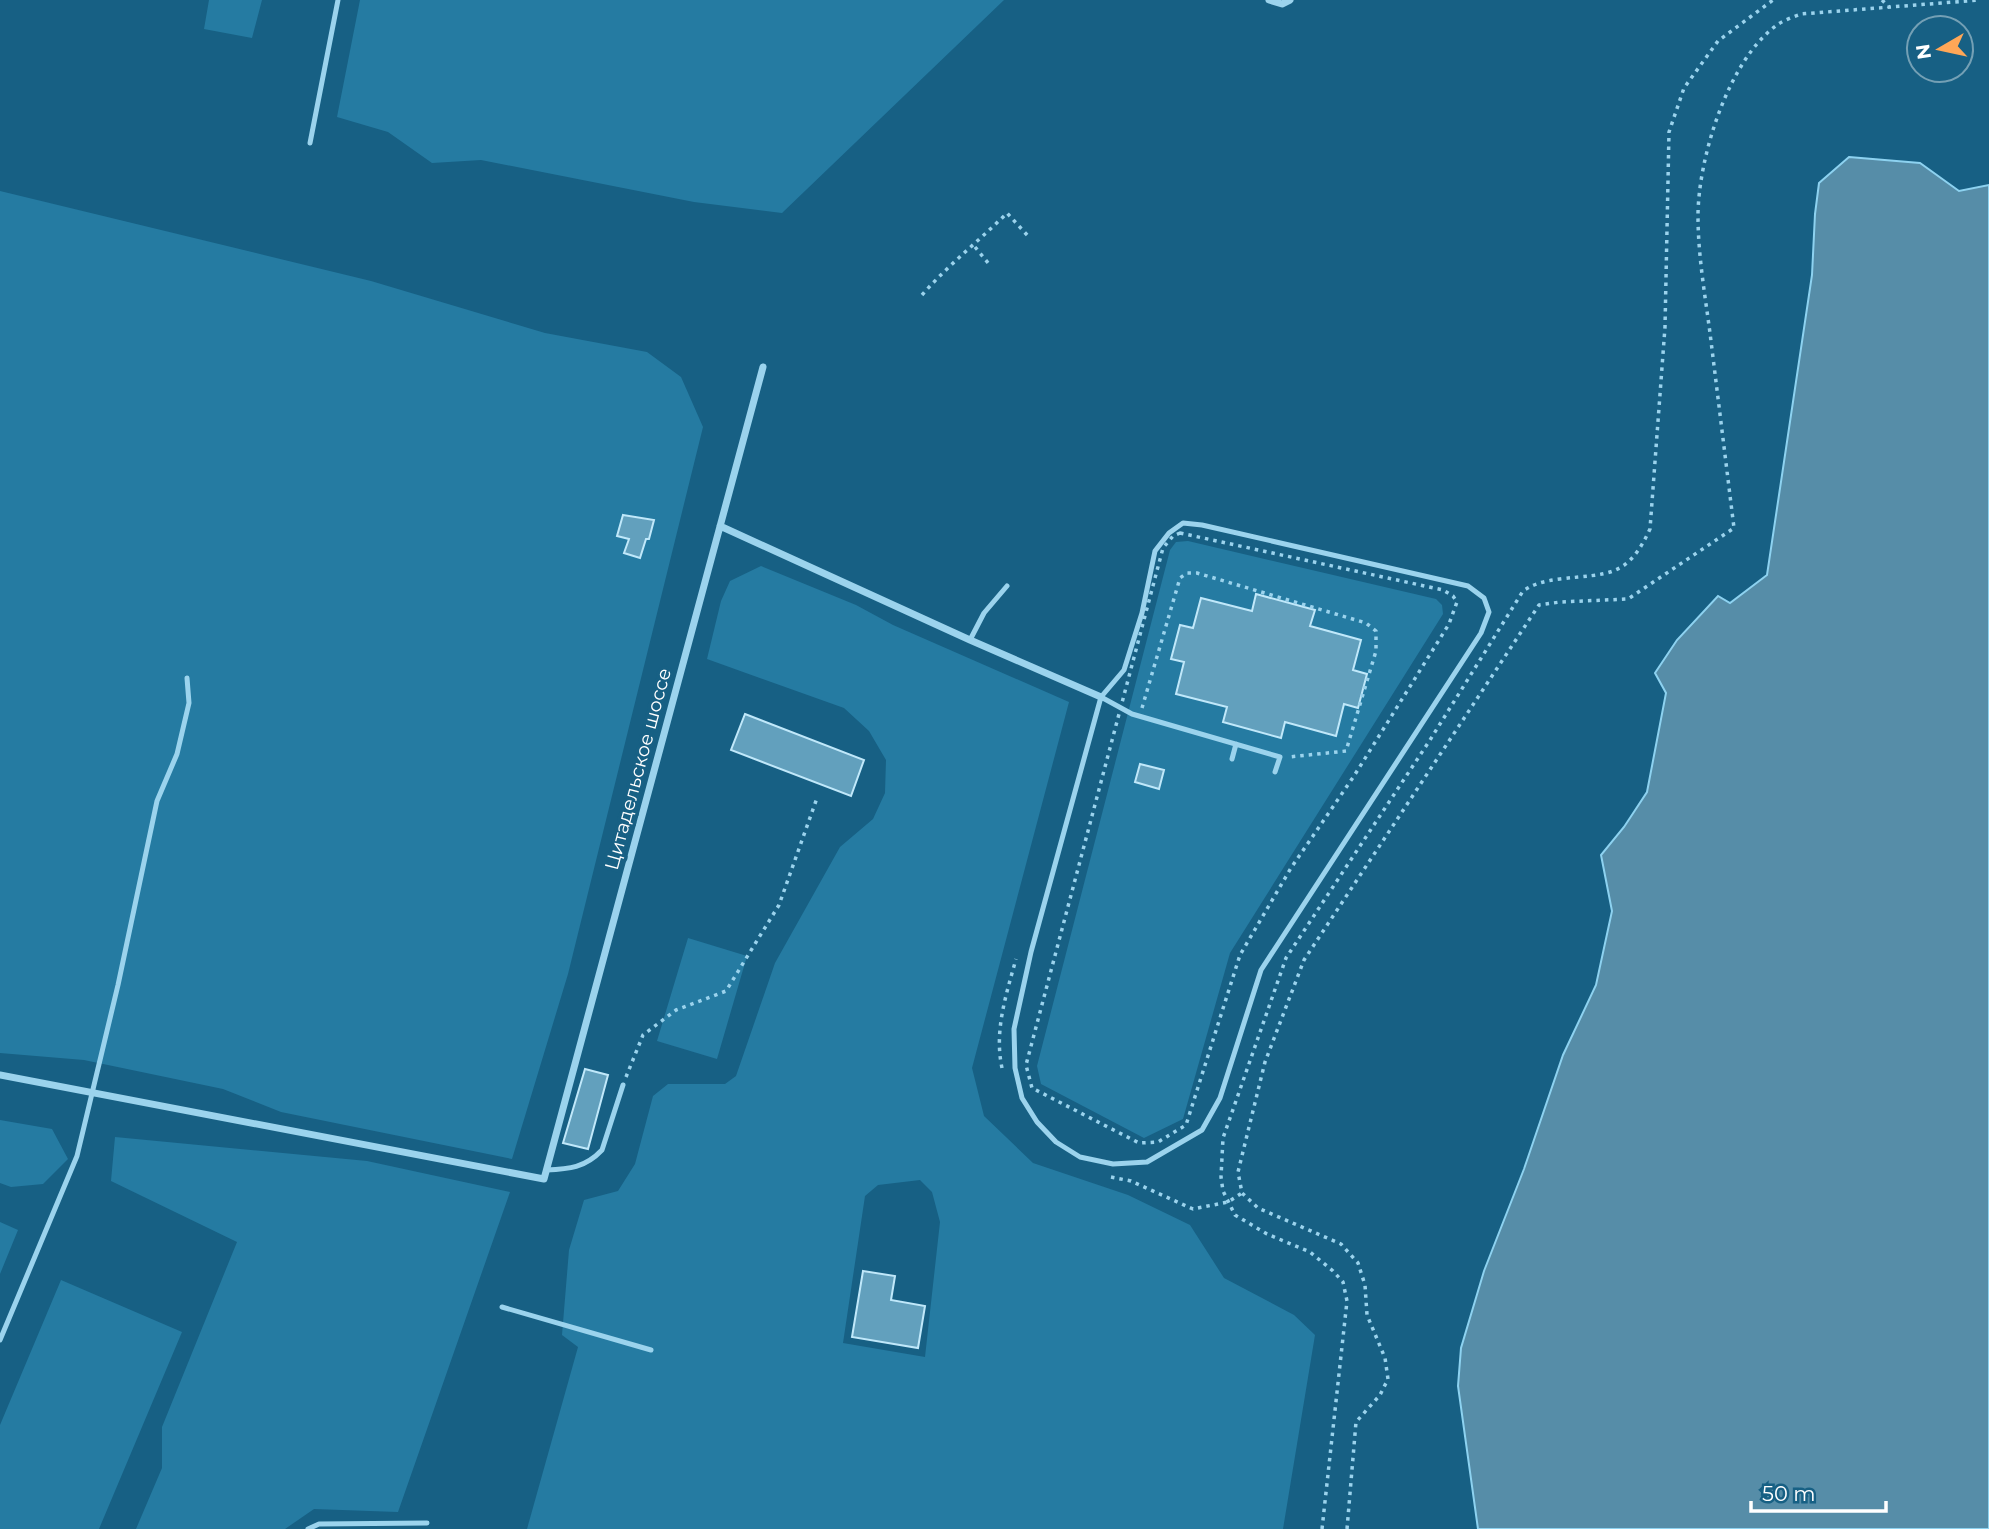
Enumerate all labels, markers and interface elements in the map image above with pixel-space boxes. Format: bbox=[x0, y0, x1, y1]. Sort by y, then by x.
north arrow bbox=[1905, 14, 1975, 84]
text: N bbox=[1911, 42, 1936, 61]
street label: Цитадельское шоссе bbox=[600, 665, 676, 873]
scale bar bbox=[1751, 1470, 1886, 1514]
text: 50 m bbox=[1762, 1481, 1816, 1506]

